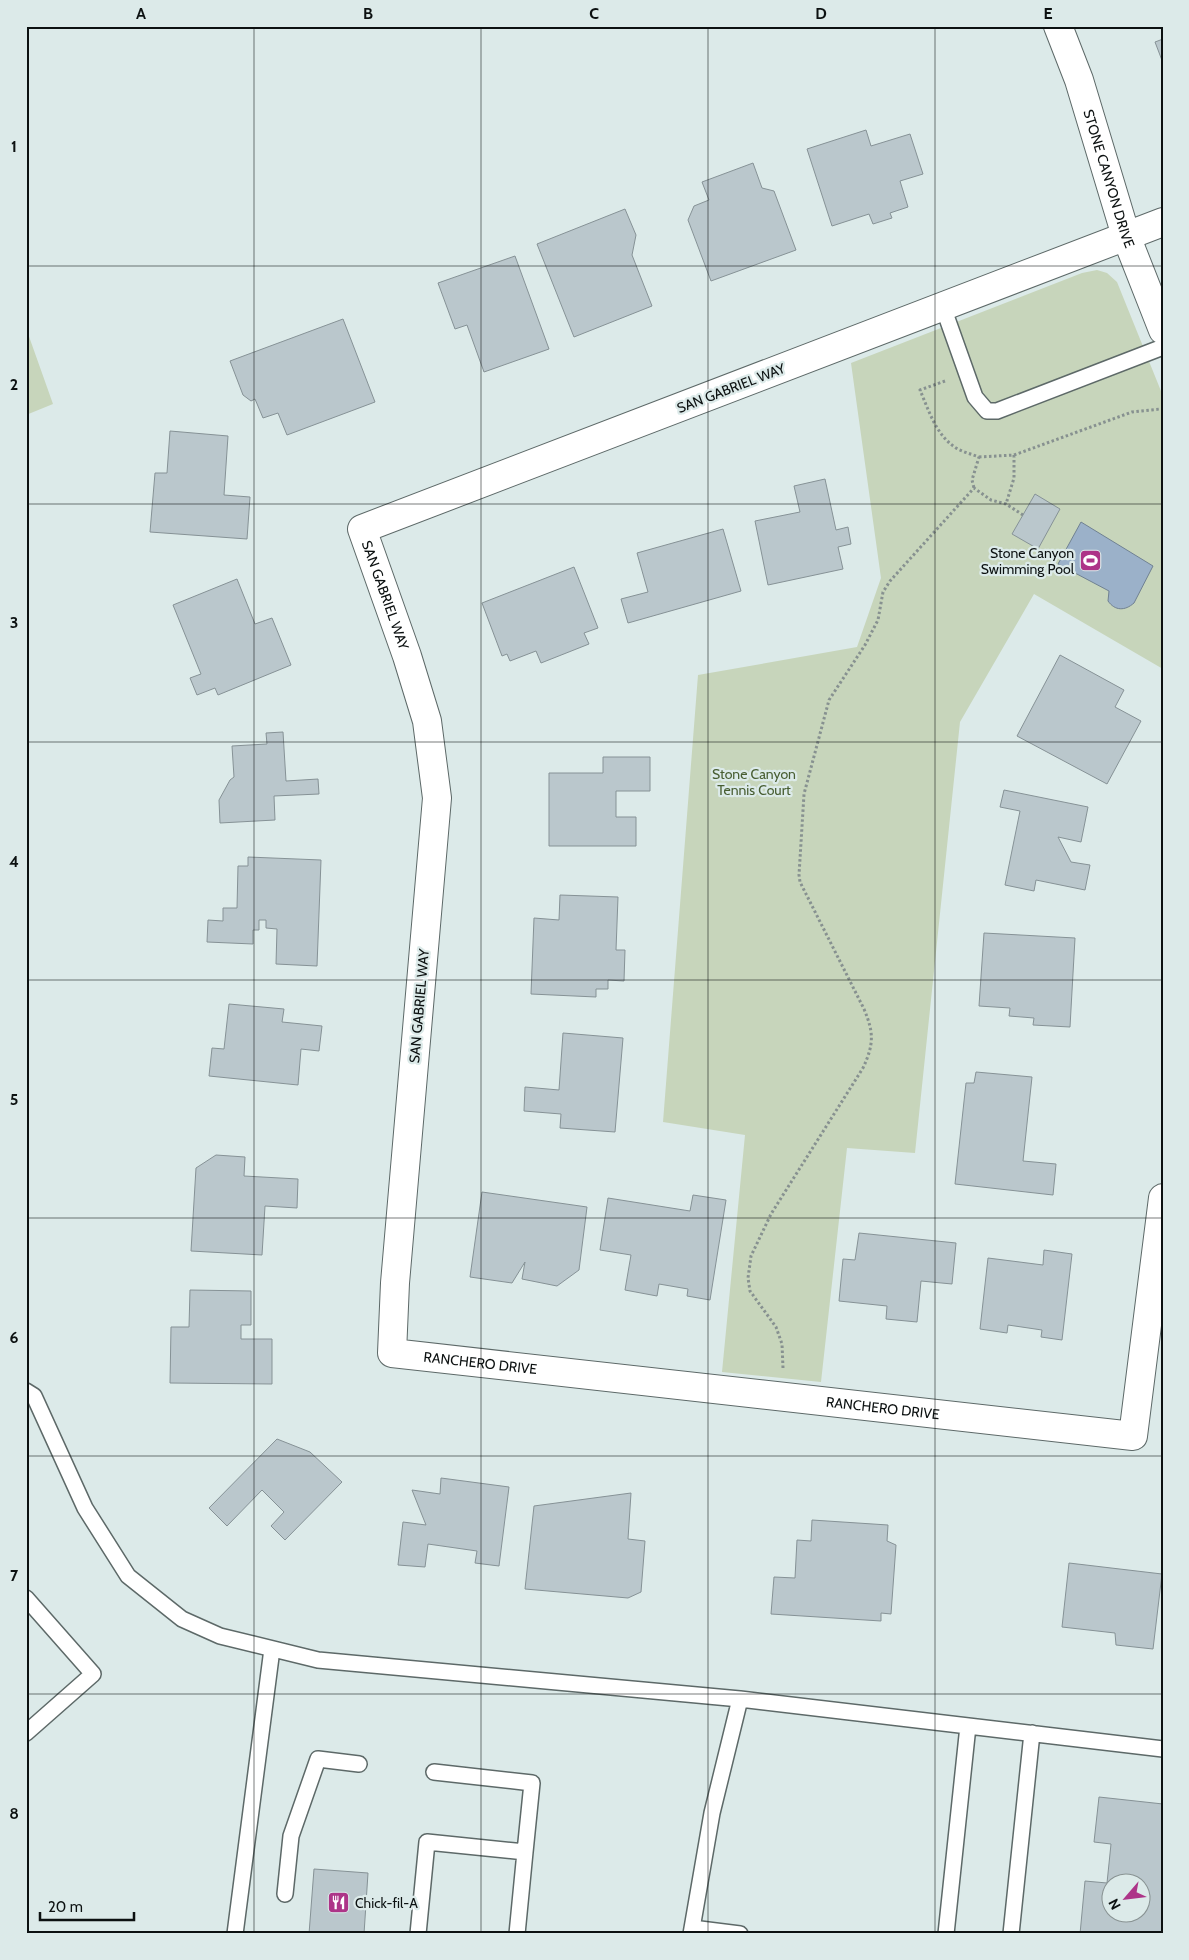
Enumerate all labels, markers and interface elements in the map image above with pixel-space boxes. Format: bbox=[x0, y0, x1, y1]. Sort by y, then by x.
text: A bbox=[136, 4, 146, 23]
text: B bbox=[363, 4, 373, 23]
text: C bbox=[589, 4, 599, 23]
text: D bbox=[815, 4, 827, 23]
text: E bbox=[1043, 4, 1053, 23]
street label: STONE CANYON DRIVE bbox=[1079, 107, 1139, 251]
text: 1 bbox=[11, 137, 17, 156]
street label: SAN GABRIEL WAY bbox=[674, 359, 789, 417]
text: 2 bbox=[10, 375, 18, 394]
street label: SAN GABRIEL WAY bbox=[358, 538, 413, 653]
place label: Stone Canyon Swimming Pool bbox=[981, 544, 1075, 578]
sports icon: Stone Canyon Swimming Pool bbox=[1078, 549, 1102, 573]
text: 3 bbox=[10, 613, 18, 632]
park label: Stone Canyon Tennis Court bbox=[712, 765, 796, 799]
text: 4 bbox=[9, 852, 19, 871]
street label: SAN GABRIEL WAY bbox=[405, 947, 433, 1064]
text: 5 bbox=[10, 1090, 18, 1109]
text: 6 bbox=[10, 1328, 19, 1347]
street label: RANCHERO DRIVE bbox=[423, 1348, 538, 1378]
street label: RANCHERO DRIVE bbox=[825, 1393, 941, 1423]
text: 7 bbox=[10, 1566, 19, 1585]
text: 8 bbox=[9, 1804, 19, 1823]
north arrow bbox=[1102, 1872, 1152, 1922]
scale bar bbox=[40, 1890, 134, 1922]
restaurant icon: Chick-fil-A bbox=[327, 1891, 351, 1915]
place label: Chick-fil-A bbox=[355, 1894, 418, 1912]
text: N bbox=[1104, 1896, 1125, 1913]
text: 20 m bbox=[48, 1898, 83, 1916]

